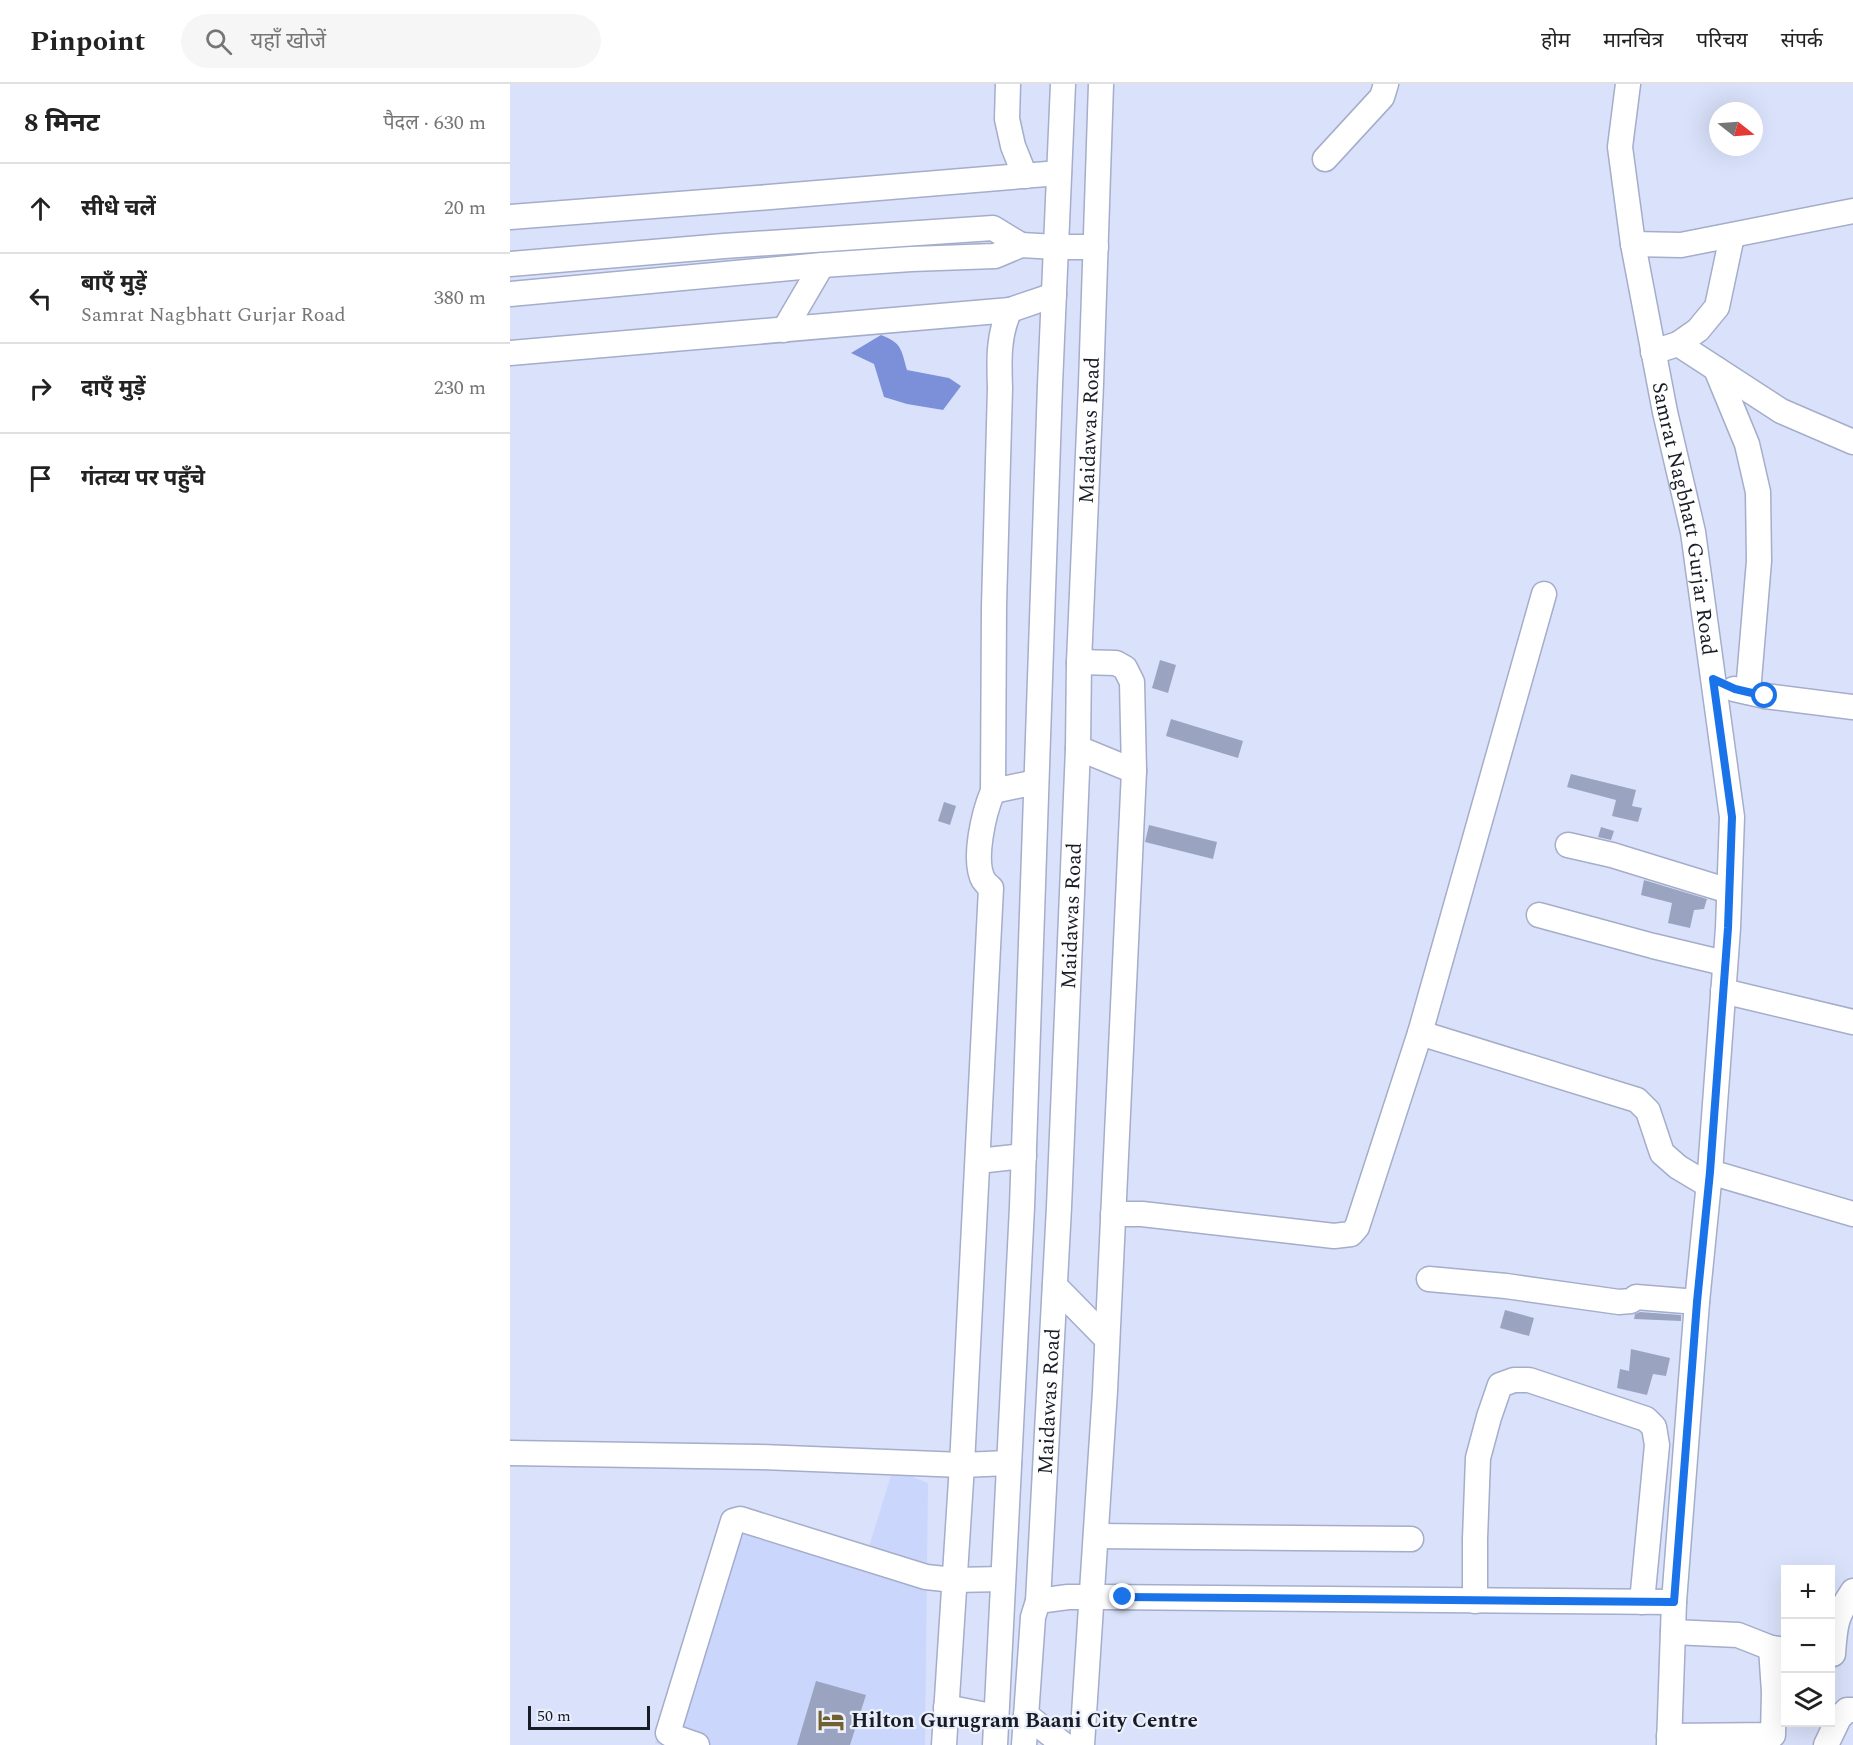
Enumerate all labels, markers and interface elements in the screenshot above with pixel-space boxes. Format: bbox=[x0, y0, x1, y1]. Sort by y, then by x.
search box bbox=[181, 14, 601, 68]
text: Pinpoint bbox=[30, 20, 145, 63]
icon: search bbox=[202, 25, 235, 58]
text: यहाँ खोजें bbox=[250, 25, 326, 58]
text: होम bbox=[1541, 25, 1570, 57]
text: मानचित्र bbox=[1603, 25, 1663, 57]
text: परिचय bbox=[1696, 25, 1748, 57]
text: संपर्क bbox=[1781, 25, 1823, 57]
north arrow bbox=[1709, 102, 1763, 156]
text: 8 मिनट bbox=[24, 103, 100, 143]
text: पैदल · 630 m bbox=[383, 108, 486, 138]
icon: ahead bbox=[24, 192, 57, 225]
text: सीधे चलें bbox=[81, 192, 156, 225]
text: 20 m bbox=[444, 193, 486, 223]
text: बाएँ मुड़ें bbox=[81, 267, 147, 300]
icon: left bbox=[24, 282, 57, 315]
text: 380 m bbox=[434, 283, 486, 313]
text: Samrat Nagbhatt Gurjar Road bbox=[81, 300, 346, 330]
street label: Maidawas Road bbox=[1071, 356, 1109, 504]
icon: right bbox=[24, 372, 57, 405]
text: दाएँ मुड़ें bbox=[81, 372, 146, 405]
text: 230 m bbox=[434, 373, 486, 403]
street label: Samrat Nagbhatt Gurjar Road bbox=[1643, 379, 1725, 658]
icon: arrive bbox=[24, 462, 57, 495]
text: गंतव्य पर पहुँचे bbox=[81, 462, 205, 495]
route start bbox=[1751, 682, 1777, 708]
street label: Maidawas Road bbox=[1053, 842, 1091, 990]
street label: Maidawas Road bbox=[1030, 1327, 1070, 1476]
map controls bbox=[1781, 1565, 1835, 1727]
button: + bbox=[1781, 1565, 1835, 1619]
route end bbox=[1109, 1583, 1135, 1609]
button: − bbox=[1781, 1619, 1835, 1673]
button: layers bbox=[1781, 1673, 1835, 1727]
scale bar bbox=[528, 1703, 650, 1730]
text: 50 m bbox=[537, 1704, 571, 1728]
hotel icon: Hilton Gurugram Baani City Centre bbox=[816, 1705, 846, 1735]
place label: Hilton Gurugram Baani City Centre bbox=[851, 1705, 1198, 1737]

